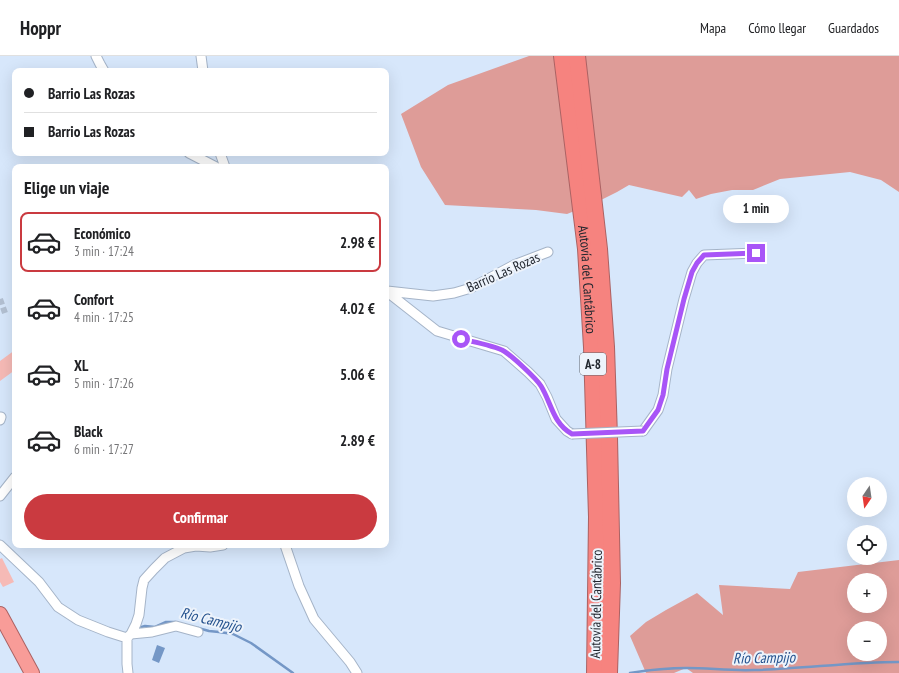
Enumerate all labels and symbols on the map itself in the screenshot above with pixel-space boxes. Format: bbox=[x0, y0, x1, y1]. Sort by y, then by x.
callout: 1 min bbox=[723, 195, 789, 223]
street label: Autovía del Cantábrico bbox=[574, 224, 600, 334]
route end bbox=[747, 244, 765, 262]
street label: Barrio Las Rozas bbox=[464, 248, 543, 296]
route start bbox=[452, 330, 470, 348]
road number: A-8 bbox=[580, 353, 606, 375]
north arrow bbox=[847, 477, 887, 517]
street label: Autovía del Cantábrico bbox=[586, 550, 606, 658]
water label: Río Campijo bbox=[179, 603, 245, 637]
water label: Río Campijo bbox=[733, 647, 797, 668]

